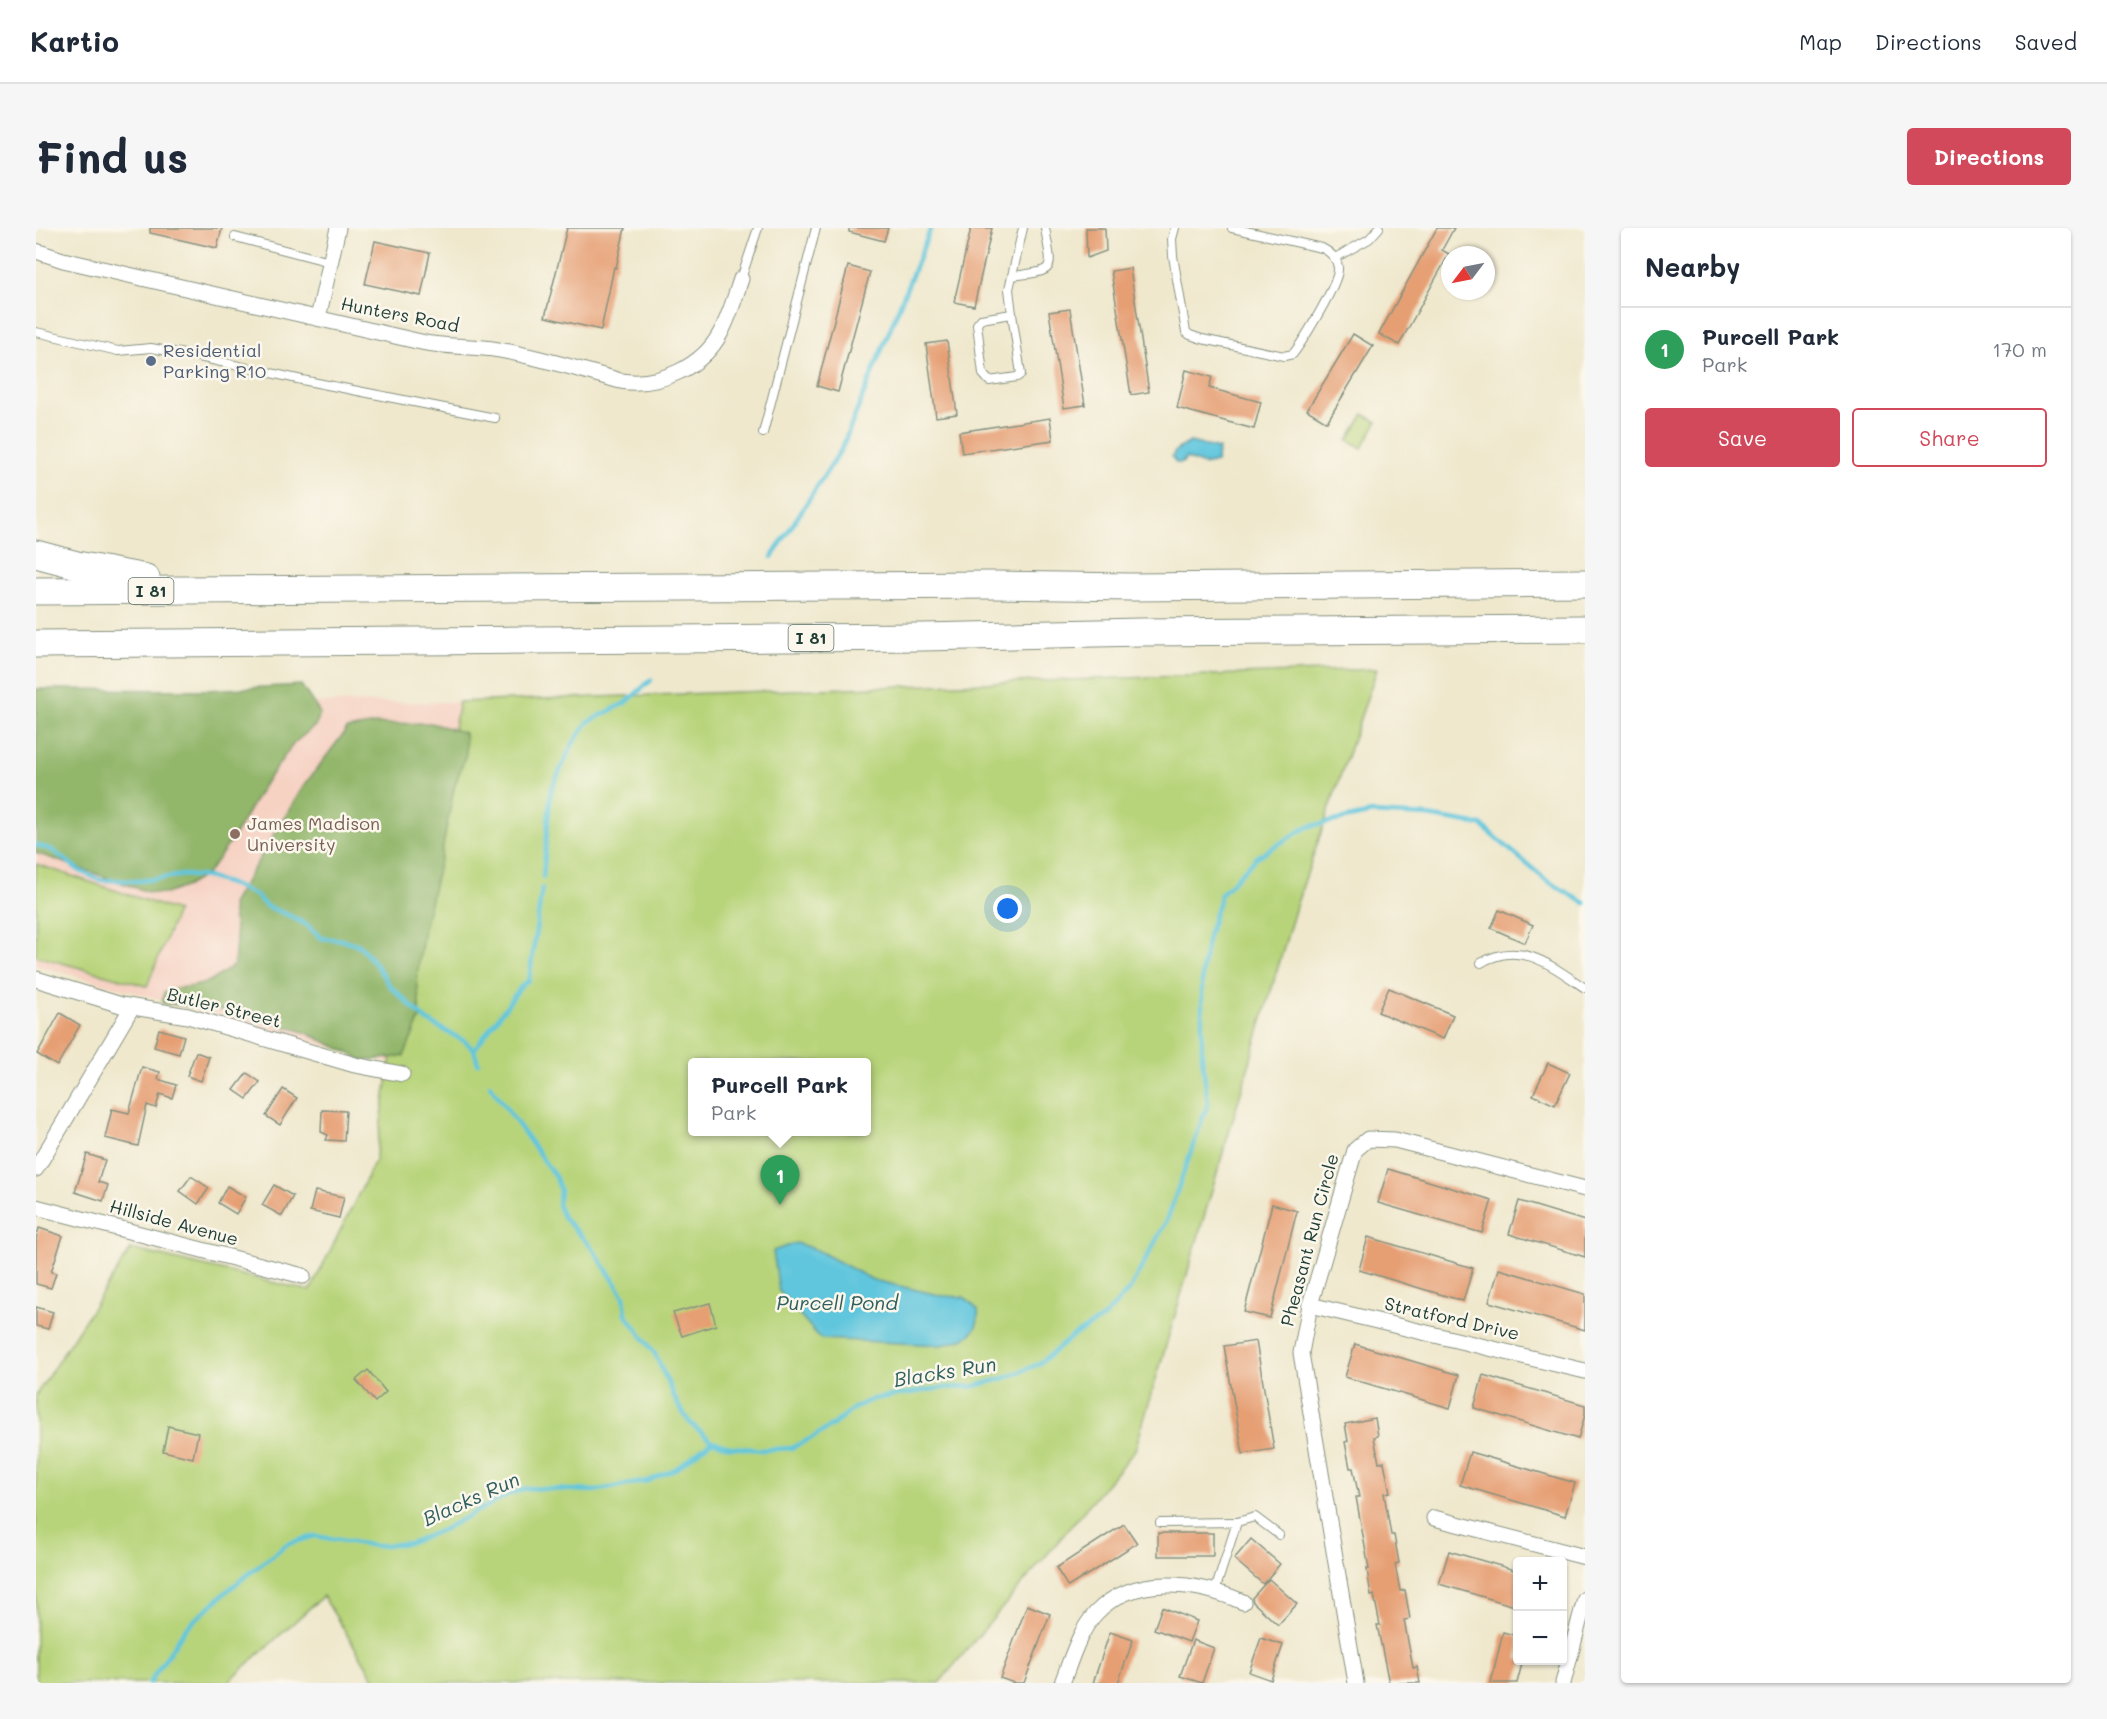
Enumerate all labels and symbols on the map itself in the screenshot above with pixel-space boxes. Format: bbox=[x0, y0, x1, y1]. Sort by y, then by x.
north arrow bbox=[1441, 246, 1495, 300]
street label: Hunters Road bbox=[339, 291, 461, 337]
place label: Residential Parking R10 bbox=[163, 338, 266, 383]
marker: Residential Parking R10 bbox=[144, 354, 158, 368]
road number: I 81 bbox=[128, 578, 174, 604]
road number: I 81 bbox=[788, 625, 834, 651]
place label: James Madison University bbox=[247, 811, 380, 856]
marker: James Madison University bbox=[228, 827, 242, 841]
your location bbox=[993, 894, 1022, 923]
street label: Butler Street bbox=[165, 981, 284, 1033]
street label: Pheasant Run Circle bbox=[1274, 1151, 1344, 1329]
pin: 1 bbox=[760, 1156, 800, 1205]
street label: Hillside Avenue bbox=[107, 1193, 241, 1251]
water label: Purcell Pond bbox=[776, 1289, 899, 1315]
street label: Stratford Drive bbox=[1382, 1291, 1522, 1345]
water label: Blacks Run bbox=[892, 1350, 998, 1392]
water label: Blacks Run bbox=[418, 1465, 523, 1531]

